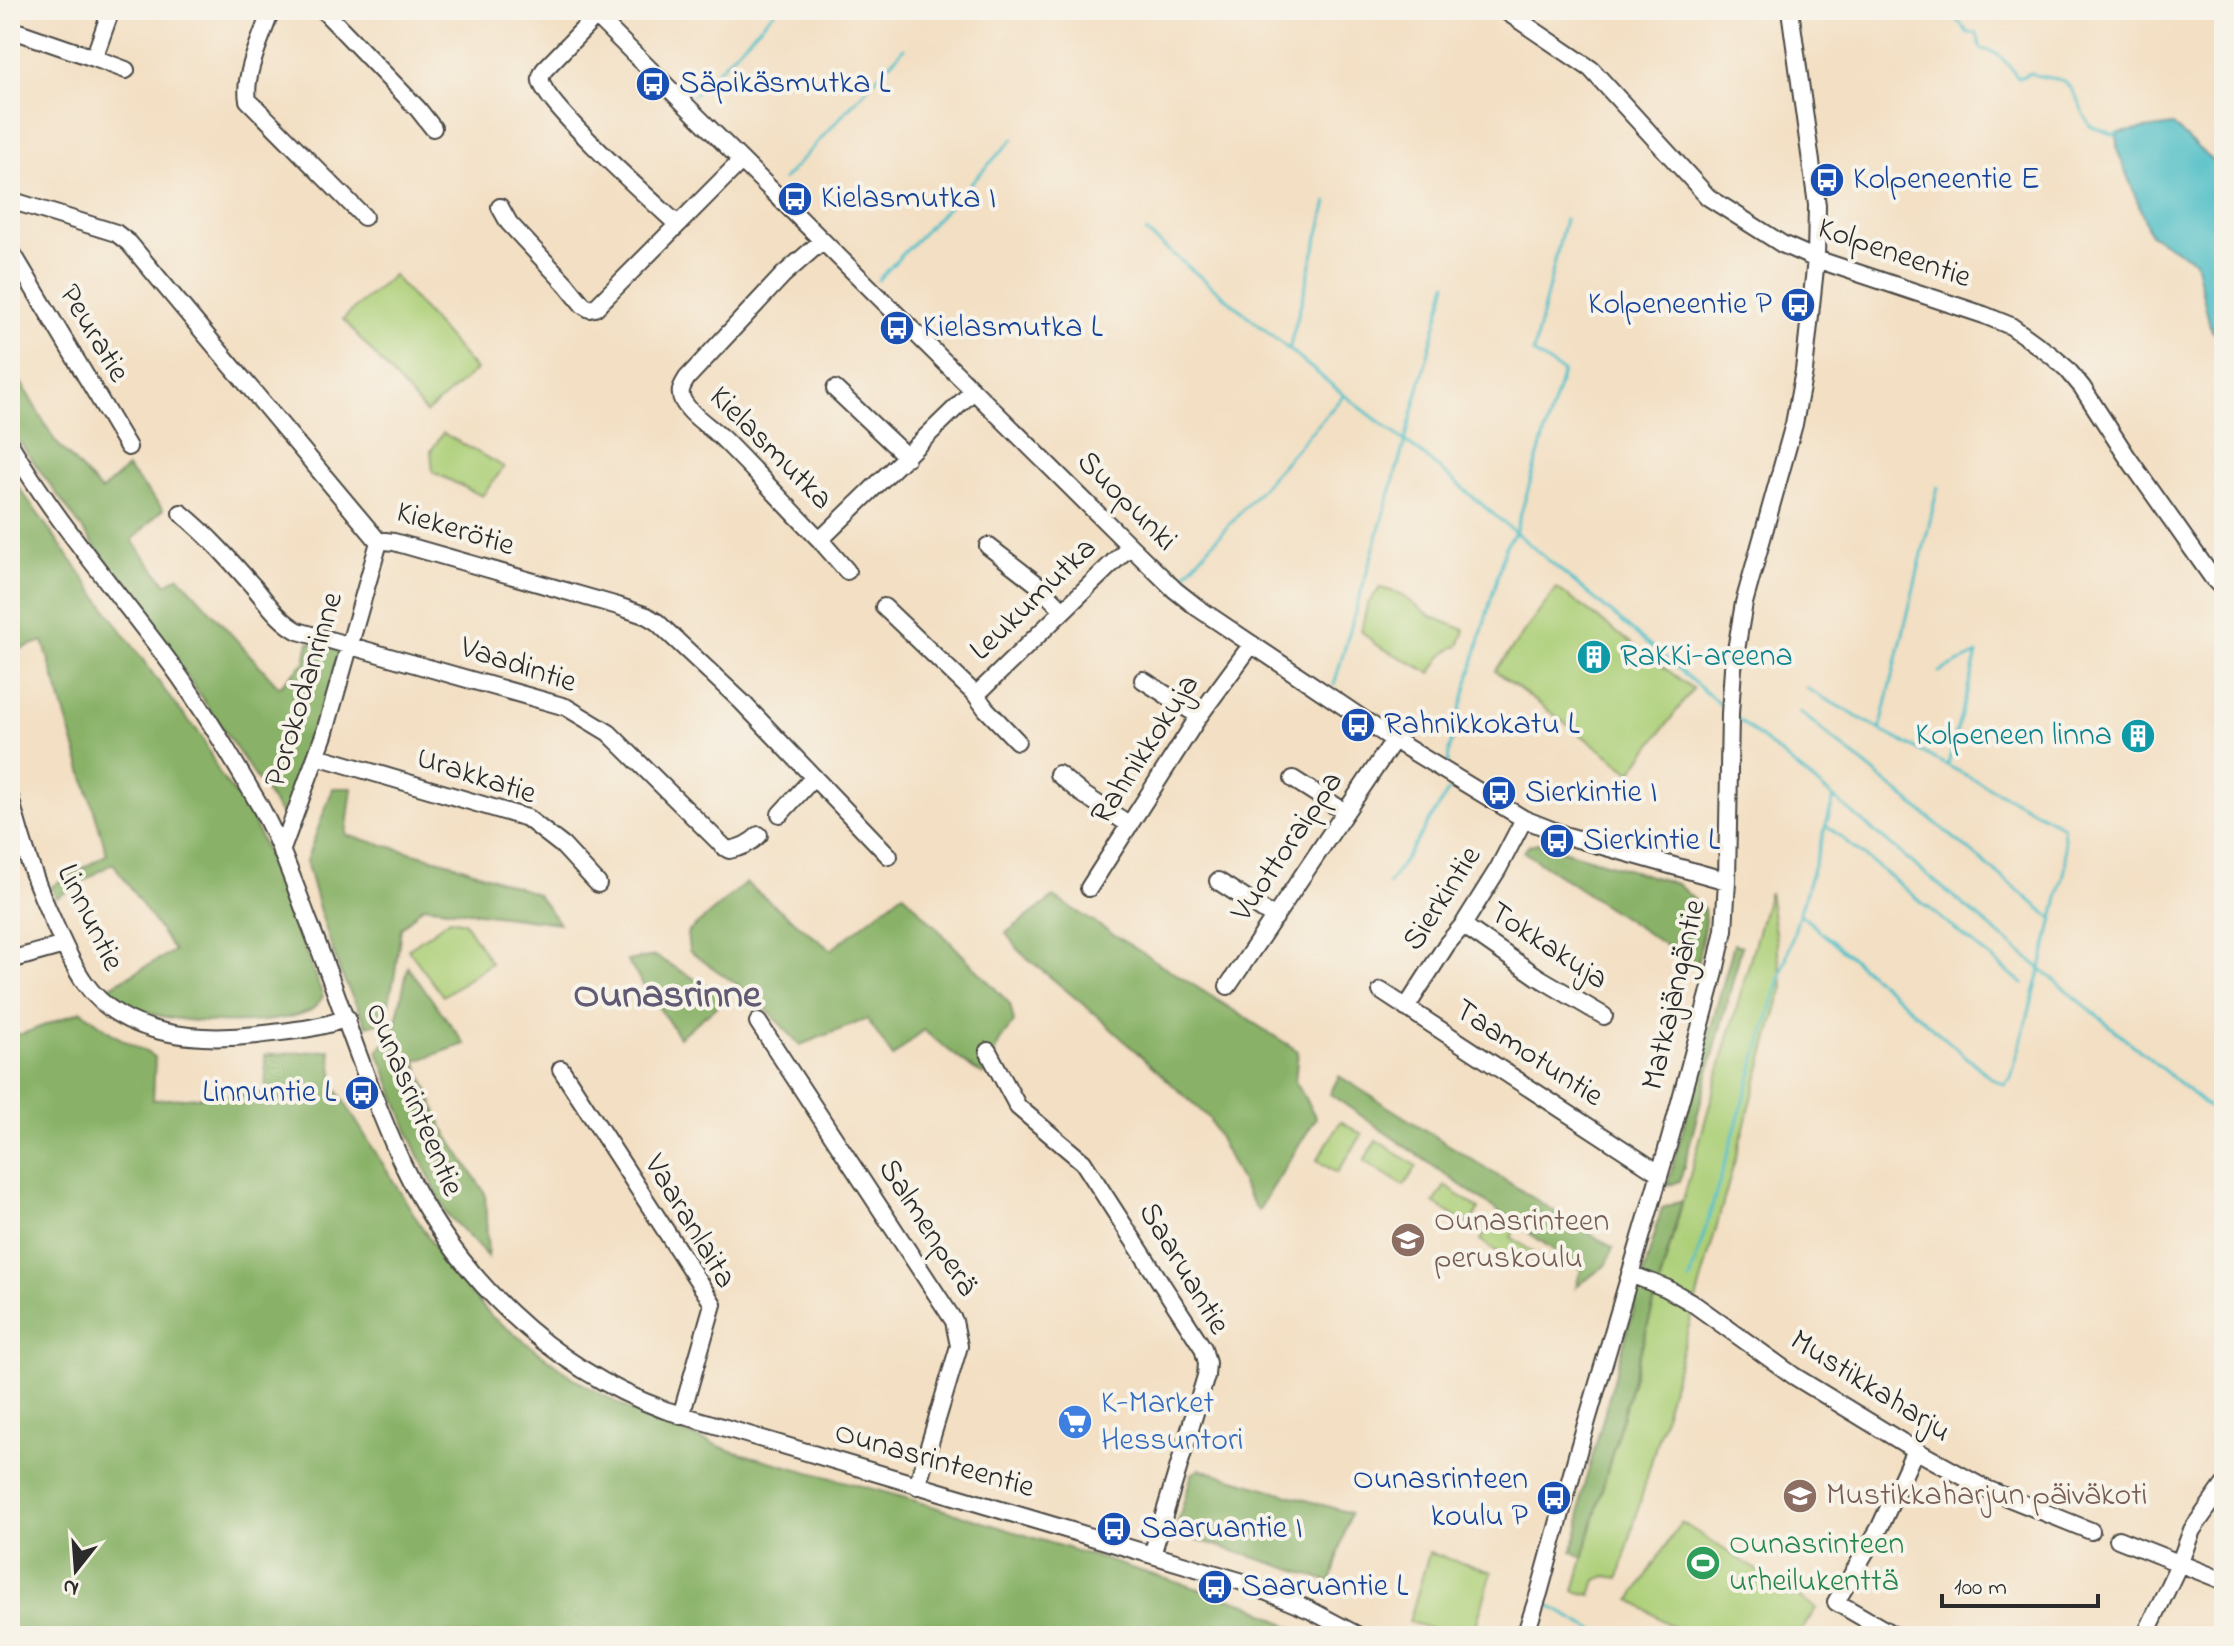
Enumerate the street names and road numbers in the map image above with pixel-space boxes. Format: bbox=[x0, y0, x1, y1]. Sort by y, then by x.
street label: Kolpeneentie bbox=[1811, 206, 1978, 302]
street label: Peuratie bbox=[45, 276, 141, 393]
street label: Kielasmutka bbox=[697, 376, 843, 522]
street label: Suopunki bbox=[1065, 441, 1187, 563]
street label: Kiekerötie bbox=[390, 490, 521, 570]
street label: Leukumutka bbox=[960, 527, 1108, 673]
street label: Porokodanrinne bbox=[253, 586, 357, 794]
street label: Vaadintie bbox=[453, 625, 583, 707]
street label: Rahnikkokuja bbox=[1080, 665, 1212, 835]
street label: Urakkatie bbox=[410, 736, 543, 819]
street label: Vuottoraippa bbox=[1220, 762, 1356, 933]
street label: Sierkintie bbox=[1391, 837, 1495, 961]
street label: Linnuntie bbox=[43, 856, 135, 980]
street label: Tokkakuja bbox=[1479, 891, 1617, 1003]
street label: Matkajängäntie bbox=[1630, 894, 1720, 1095]
street label: Taamotuntie bbox=[1444, 988, 1613, 1120]
street label: Ounasrinteentie bbox=[351, 996, 475, 1205]
street label: Vaaranlaita bbox=[630, 1145, 748, 1298]
street label: Salmenperä bbox=[865, 1150, 989, 1306]
street label: Saaruantie bbox=[1125, 1194, 1241, 1345]
street label: Mustikkaharju bbox=[1780, 1319, 1960, 1455]
street label: Ounasrinteentie bbox=[828, 1410, 1040, 1512]

